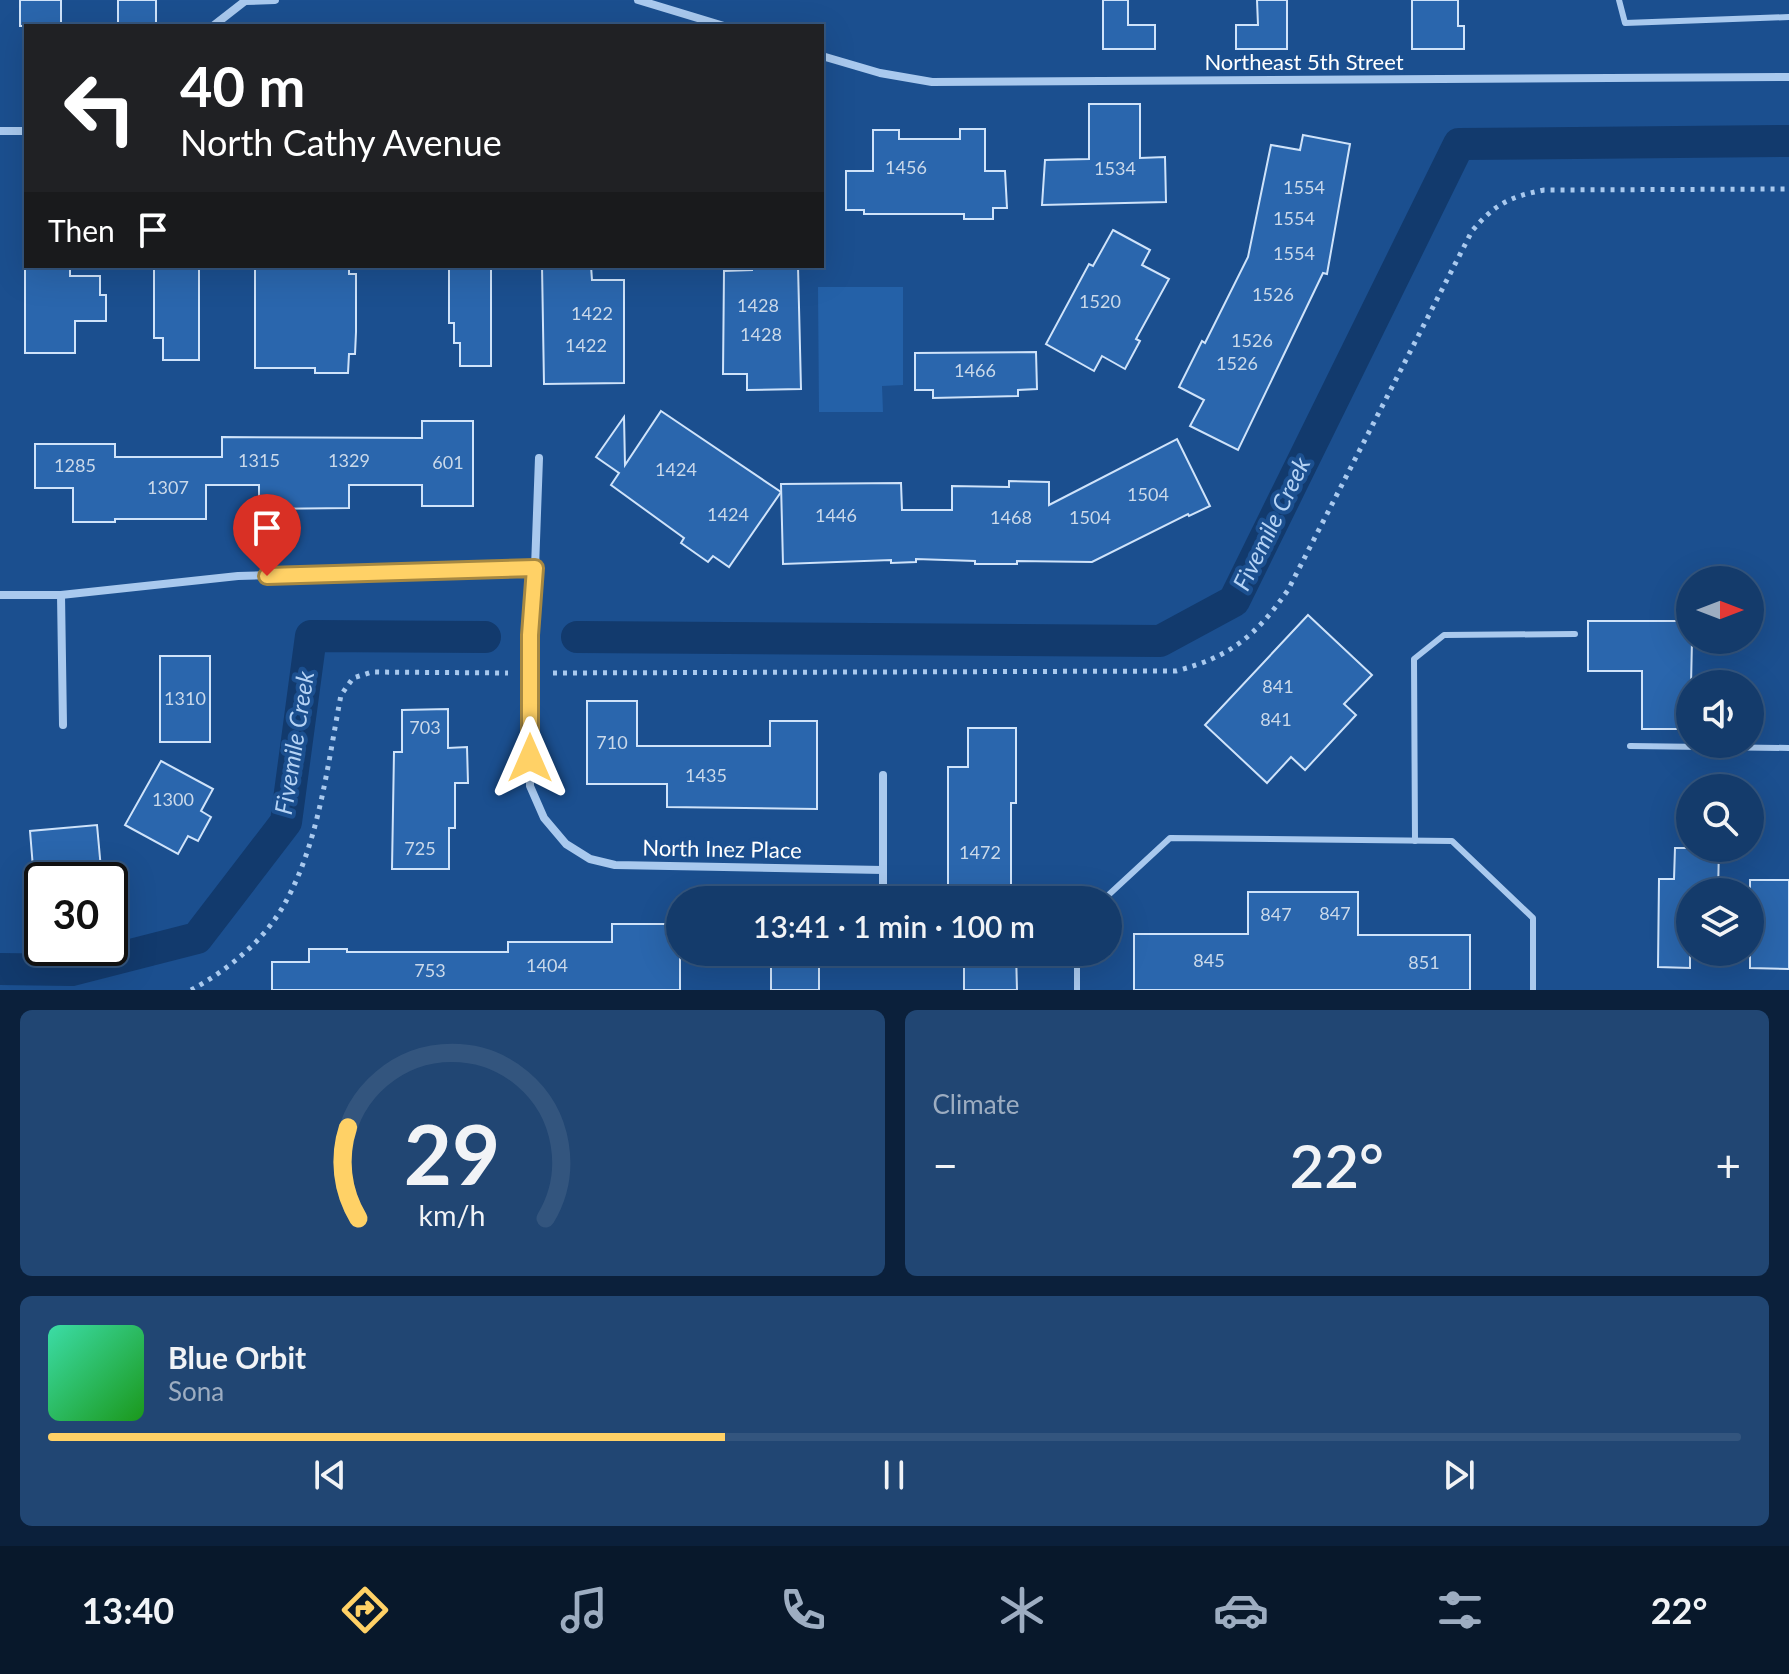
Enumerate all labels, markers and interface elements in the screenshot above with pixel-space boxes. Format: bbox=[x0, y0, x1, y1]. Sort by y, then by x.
street label: Northeast 5th Street bbox=[1204, 48, 1404, 75]
text: 40 m bbox=[180, 52, 305, 119]
icon: left bbox=[48, 56, 152, 160]
text: North Cathy Avenue bbox=[180, 120, 502, 164]
house number: 1456 bbox=[885, 156, 927, 178]
house number: 1534 bbox=[1094, 157, 1136, 179]
house number: 1554 bbox=[1283, 176, 1325, 198]
house number: 1554 bbox=[1273, 207, 1315, 229]
icon: arrive bbox=[131, 208, 175, 252]
text: Then bbox=[48, 212, 115, 248]
house number: 1554 bbox=[1273, 242, 1315, 264]
house number: 1526 bbox=[1252, 283, 1294, 305]
house number: 1520 bbox=[1079, 290, 1121, 312]
house number: 1428 bbox=[737, 294, 779, 316]
house number: 1422 bbox=[571, 302, 613, 324]
house number: 1428 bbox=[740, 323, 782, 345]
house number: 1526 bbox=[1231, 329, 1273, 351]
house number: 1422 bbox=[565, 334, 607, 356]
house number: 1526 bbox=[1216, 352, 1258, 374]
house number: 1466 bbox=[954, 359, 996, 381]
house number: 1315 bbox=[238, 449, 280, 471]
house number: 1329 bbox=[328, 449, 370, 471]
house number: 601 bbox=[432, 451, 464, 473]
water label: Fivemile Creek bbox=[1226, 451, 1316, 595]
house number: 1285 bbox=[54, 454, 96, 476]
house number: 1424 bbox=[655, 458, 697, 480]
house number: 1307 bbox=[147, 476, 189, 498]
house number: 1504 bbox=[1127, 483, 1169, 505]
pin bbox=[233, 494, 301, 576]
house number: 1424 bbox=[707, 503, 749, 525]
house number: 1446 bbox=[815, 504, 857, 526]
icon: arrive bbox=[245, 506, 289, 550]
house number: 1468 bbox=[990, 506, 1032, 528]
house number: 1504 bbox=[1069, 506, 1111, 528]
north arrow bbox=[1676, 566, 1764, 654]
map controls bbox=[1676, 566, 1764, 966]
water label: Fivemile Creek bbox=[268, 668, 319, 816]
button: sound bbox=[1676, 670, 1764, 758]
house number: 841 bbox=[1262, 675, 1294, 697]
house number: 1310 bbox=[164, 687, 206, 709]
house number: 841 bbox=[1260, 708, 1292, 730]
house number: 703 bbox=[409, 716, 441, 738]
position arrow bbox=[488, 716, 572, 800]
house number: 710 bbox=[596, 731, 628, 753]
house number: 1435 bbox=[685, 764, 727, 786]
button: search bbox=[1676, 774, 1764, 862]
house number: 1300 bbox=[152, 788, 194, 810]
street label: North Inez Place bbox=[642, 834, 802, 863]
house number: 725 bbox=[404, 837, 436, 859]
house number: 1472 bbox=[959, 841, 1001, 863]
speed limit sign: 30 bbox=[24, 862, 128, 966]
button: layers bbox=[1676, 878, 1764, 966]
house number: 847 bbox=[1319, 902, 1351, 924]
house number: 847 bbox=[1260, 903, 1292, 925]
text: 13:41 · 1 min · 100 m bbox=[753, 908, 1035, 944]
house number: 845 bbox=[1193, 949, 1225, 971]
house number: 851 bbox=[1408, 951, 1440, 973]
house number: 1404 bbox=[526, 954, 568, 976]
house number: 753 bbox=[414, 959, 446, 981]
text: Climate bbox=[933, 1088, 1019, 1120]
text: 29 bbox=[404, 1103, 501, 1203]
text: 22° bbox=[1290, 1129, 1384, 1201]
text: − bbox=[933, 1139, 958, 1191]
text: + bbox=[1715, 1139, 1741, 1191]
text: km/h bbox=[419, 1198, 486, 1232]
text: Blue Orbit bbox=[168, 1339, 306, 1375]
text: Sona bbox=[168, 1375, 224, 1407]
icon: previous bbox=[308, 1453, 352, 1497]
icon: pause bbox=[872, 1453, 916, 1497]
icon: next bbox=[1437, 1453, 1481, 1497]
icon: directions bbox=[337, 1582, 393, 1638]
icon: music bbox=[556, 1582, 612, 1638]
icon: phone bbox=[775, 1582, 831, 1638]
icon: climate bbox=[994, 1582, 1050, 1638]
icon: car bbox=[1213, 1582, 1269, 1638]
icon: filters bbox=[1432, 1582, 1488, 1638]
text: 13:40 bbox=[81, 1588, 174, 1632]
text: 22° bbox=[1651, 1588, 1707, 1632]

